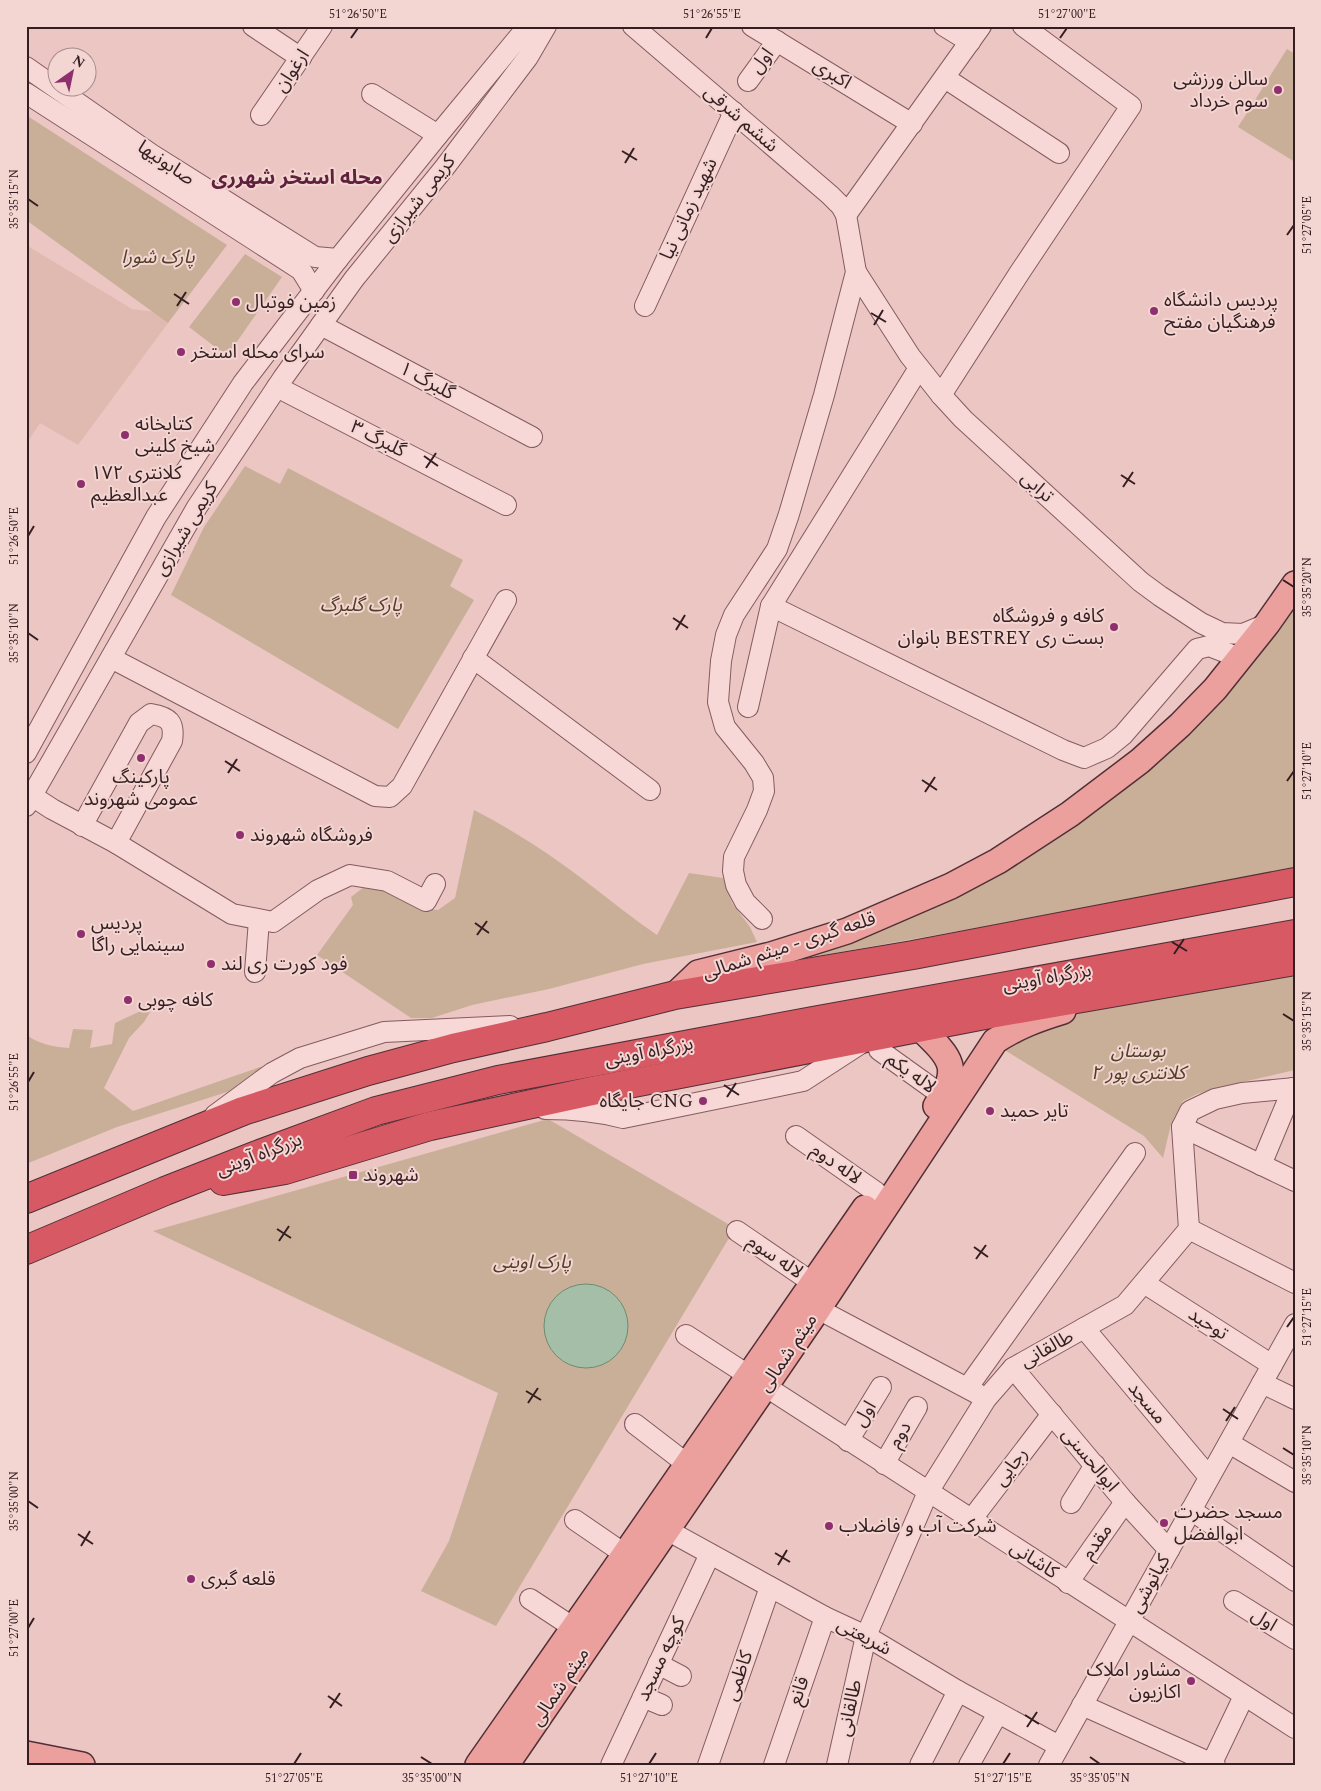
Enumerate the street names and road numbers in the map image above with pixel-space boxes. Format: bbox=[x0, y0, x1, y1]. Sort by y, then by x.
street label: اول bbox=[743, 42, 781, 80]
street label: ارغوان bbox=[267, 43, 317, 99]
street label: اکبری bbox=[807, 51, 857, 97]
street label: ششم شرقی bbox=[697, 78, 785, 160]
street label: صابونیها bbox=[131, 133, 201, 193]
street label: کریمی شیرازی bbox=[375, 148, 464, 249]
street label: شهید زمانی نیا bbox=[653, 153, 725, 265]
street label: گلبرگ ۱ bbox=[394, 354, 461, 408]
street label: گلبرگ ۳ bbox=[345, 413, 412, 466]
street label: ترابی bbox=[1014, 464, 1060, 510]
street label: کریمی شیرازی bbox=[146, 475, 226, 582]
street label: قلعه گبری - میثم شمالی bbox=[698, 904, 880, 988]
street label: بزرگراه آوینی bbox=[1000, 956, 1094, 1000]
street label: بزرگراه آوینی bbox=[602, 1029, 696, 1075]
street label: لاله یکم bbox=[880, 1045, 942, 1101]
street label: بزرگراه آوینی bbox=[212, 1125, 306, 1185]
street label: لاله دوم bbox=[804, 1136, 868, 1192]
street label: لاله سوم bbox=[741, 1227, 809, 1287]
street label: توحید bbox=[1182, 1300, 1234, 1348]
street label: میثم شمالی bbox=[751, 1308, 825, 1398]
street label: طالقانی bbox=[1015, 1322, 1079, 1376]
street label: مسجد bbox=[1120, 1375, 1174, 1431]
street label: اول bbox=[846, 1395, 884, 1433]
street label: دوم bbox=[881, 1416, 919, 1454]
street label: ابوالحسنی bbox=[1054, 1421, 1126, 1499]
street label: رجایی bbox=[987, 1441, 1035, 1493]
street label: مقدم bbox=[1074, 1518, 1120, 1566]
street label: کاشانی bbox=[1004, 1533, 1065, 1587]
street label: کیانوشی bbox=[1122, 1548, 1179, 1619]
street label: اول bbox=[1245, 1601, 1283, 1639]
street label: شریعتی bbox=[831, 1610, 897, 1664]
street label: کوچه مسجد bbox=[629, 1611, 694, 1706]
street label: میثم شمالی bbox=[523, 1642, 597, 1732]
street label: کاظمی bbox=[717, 1646, 761, 1705]
street label: قانع bbox=[781, 1672, 817, 1710]
street label: طالقانی bbox=[830, 1677, 870, 1739]

